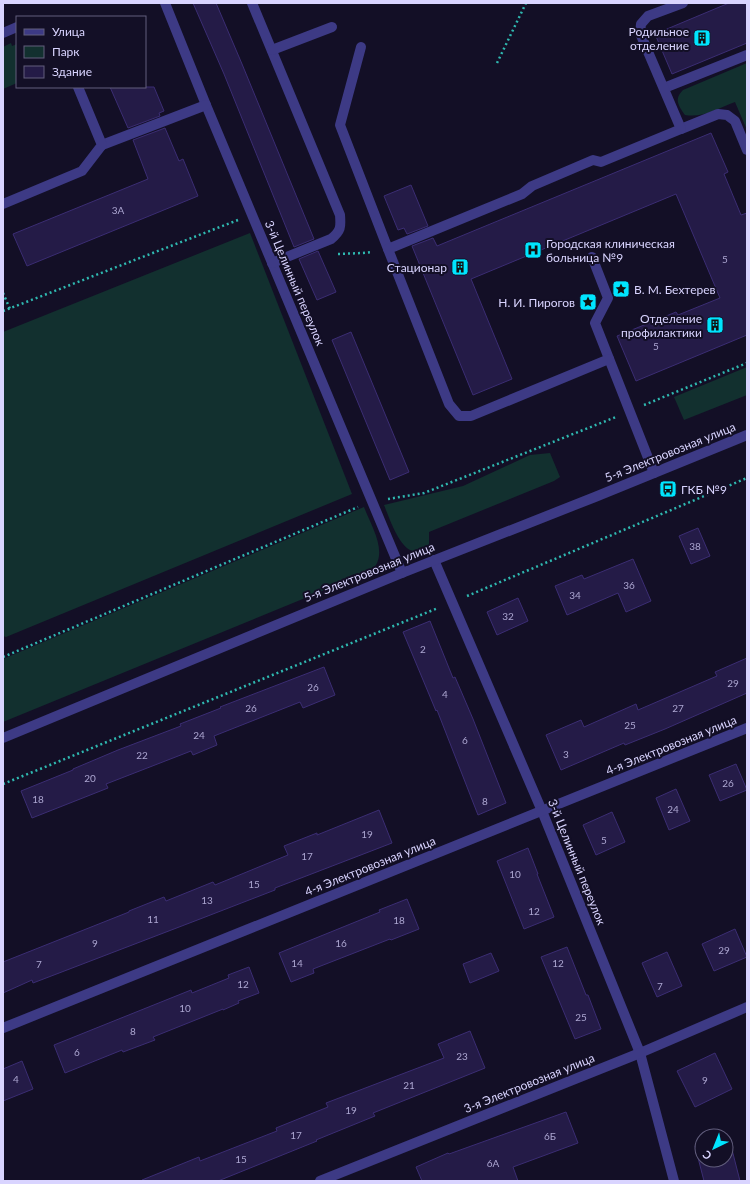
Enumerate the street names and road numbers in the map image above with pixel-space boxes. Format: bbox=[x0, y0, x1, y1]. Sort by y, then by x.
street label: 3-й Целинный переулок bbox=[262, 218, 328, 349]
street label: 5-я Электровозная улица bbox=[602, 419, 738, 485]
street label: 5-я Электровозная улица bbox=[301, 539, 437, 605]
street label: 4-я Электровозная улица bbox=[603, 712, 739, 778]
street label: 3-й Целинный переулок bbox=[545, 797, 609, 928]
street label: 4-я Электровозная улица bbox=[302, 833, 438, 899]
street label: 3-я Электровозная улица bbox=[461, 1050, 597, 1116]

